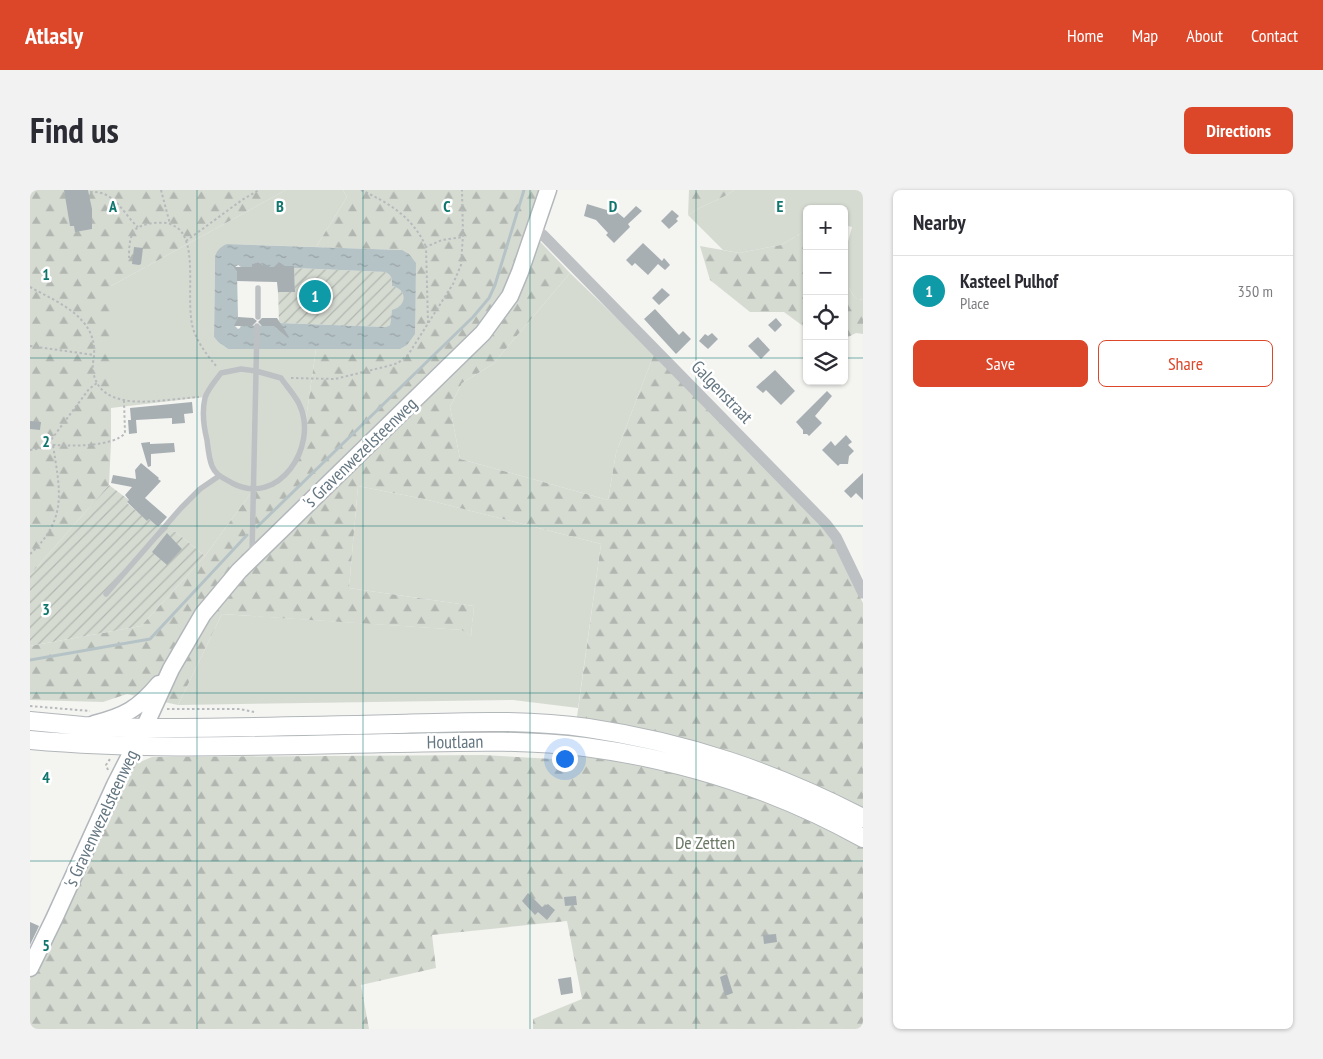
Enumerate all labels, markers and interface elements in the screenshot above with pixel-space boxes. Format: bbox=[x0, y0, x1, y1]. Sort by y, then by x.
text: Atlasly bbox=[25, 20, 83, 51]
text: Home bbox=[1067, 24, 1104, 47]
text: Map bbox=[1132, 24, 1158, 47]
text: About bbox=[1186, 24, 1223, 47]
text: Contact bbox=[1251, 24, 1298, 47]
text: Find us bbox=[30, 107, 119, 153]
button: Directions bbox=[1184, 107, 1293, 154]
text: A bbox=[108, 196, 118, 216]
text: B bbox=[276, 196, 284, 216]
text: C bbox=[443, 196, 451, 216]
text: D bbox=[609, 196, 618, 216]
text: E bbox=[777, 196, 784, 216]
map controls bbox=[803, 205, 848, 385]
button: + bbox=[803, 205, 848, 250]
text: Nearby bbox=[913, 209, 966, 236]
button: − bbox=[803, 250, 848, 295]
text: 1 bbox=[42, 264, 50, 284]
text: Kasteel Pulhof bbox=[960, 269, 1058, 293]
pin: 1 bbox=[299, 277, 331, 315]
text: 1 bbox=[925, 281, 933, 301]
text: 350 m bbox=[1238, 281, 1273, 301]
text: Place bbox=[960, 293, 989, 313]
button: locate bbox=[803, 295, 848, 340]
button: layers bbox=[803, 340, 848, 385]
button: Save bbox=[913, 340, 1088, 387]
button: Share bbox=[1098, 340, 1273, 387]
street label: Galgenstraat bbox=[687, 355, 758, 428]
street label: 's Gravenwezelsteenweg bbox=[298, 392, 422, 513]
text: 2 bbox=[42, 431, 50, 451]
text: 3 bbox=[42, 599, 50, 619]
street label: Houtlaan bbox=[426, 730, 484, 753]
street label: 's Gravenwezelsteenweg bbox=[58, 746, 143, 892]
your location bbox=[552, 746, 578, 772]
text: 4 bbox=[42, 767, 50, 787]
park label: De Zetten bbox=[675, 831, 735, 854]
text: 5 bbox=[42, 935, 50, 955]

